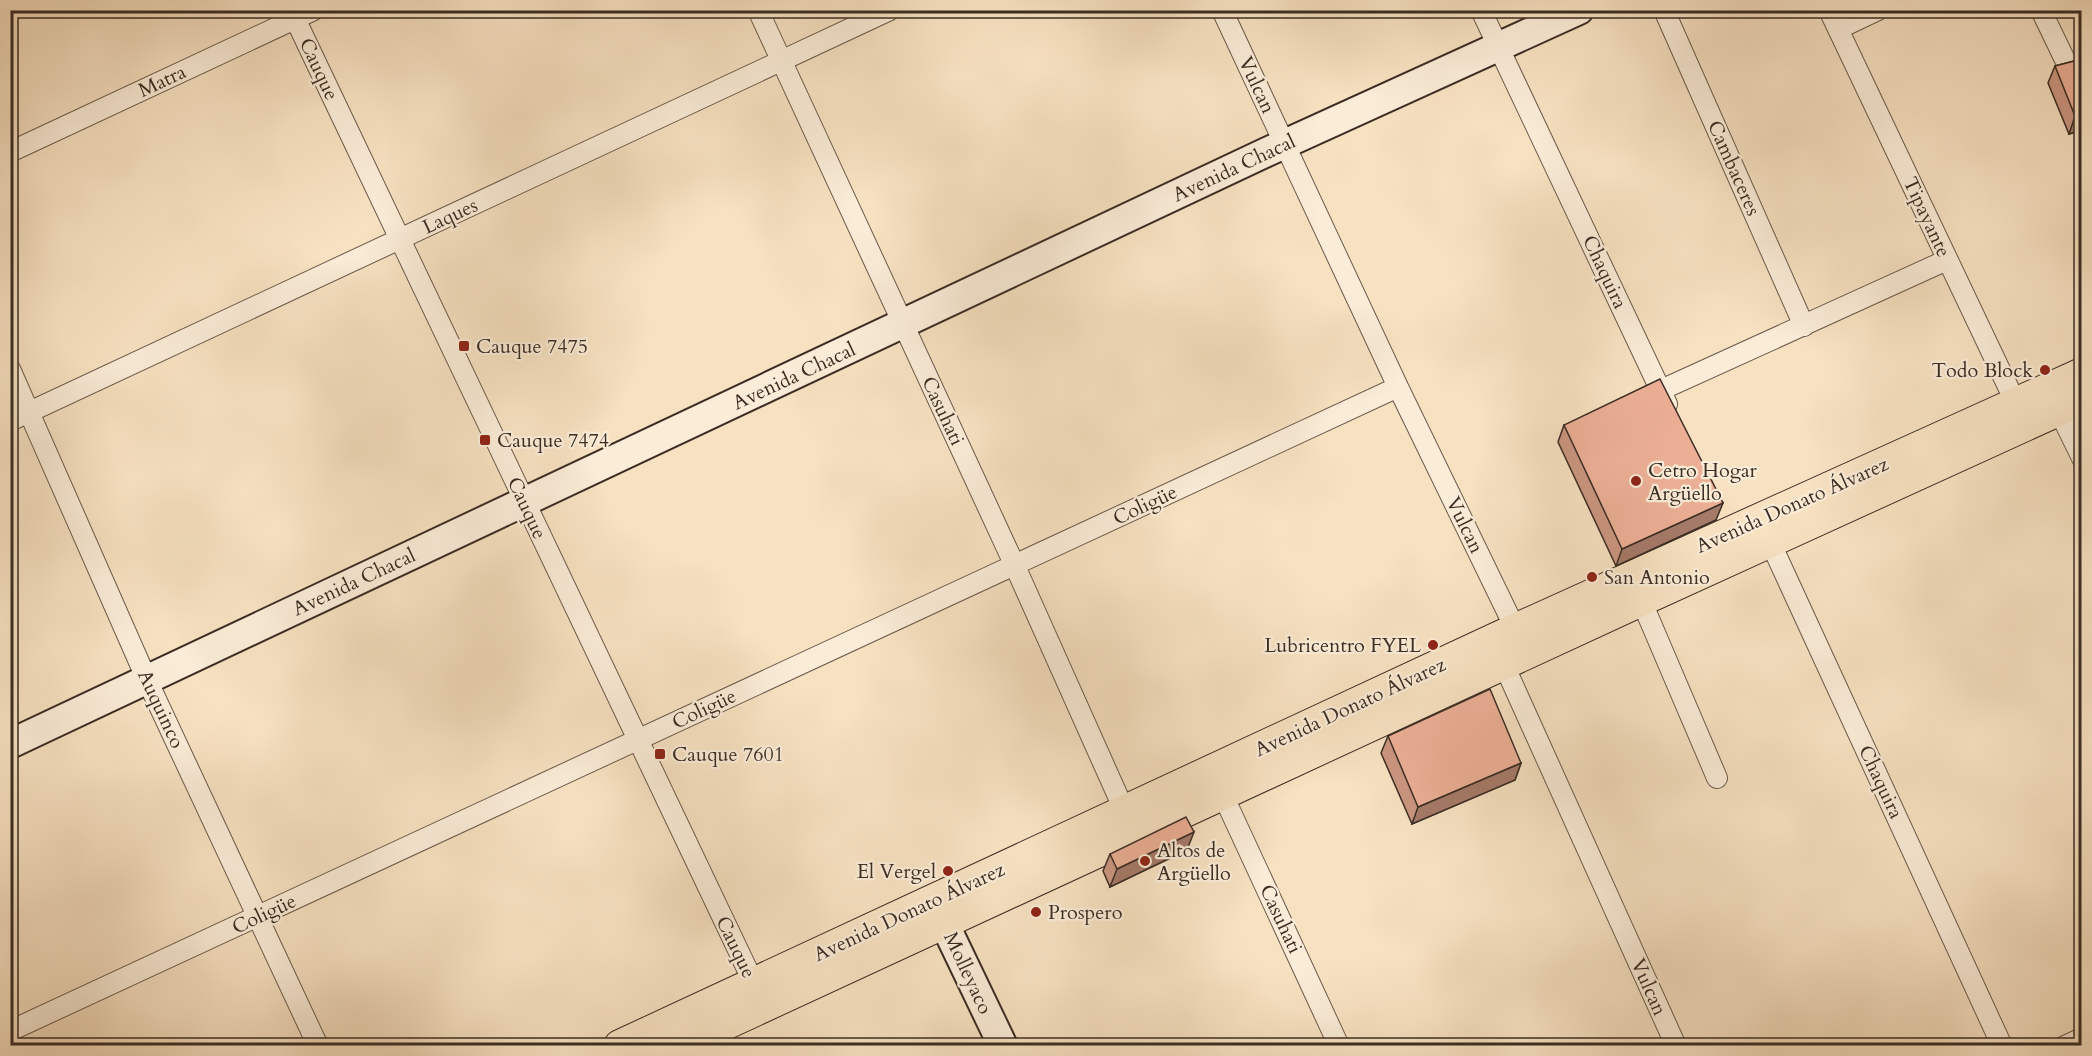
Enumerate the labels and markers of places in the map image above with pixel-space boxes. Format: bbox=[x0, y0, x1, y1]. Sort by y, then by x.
place label: Cauque 7475 bbox=[476, 333, 588, 360]
marker: Cauque 7475 bbox=[457, 339, 471, 353]
place label: Todo Block bbox=[1931, 357, 2033, 384]
marker: Todo Block bbox=[2038, 363, 2052, 377]
place label: Cauque 7474 bbox=[497, 427, 609, 454]
marker: Cauque 7474 bbox=[478, 433, 492, 447]
place label: Cetro Hogar Argüello bbox=[1648, 457, 1758, 507]
marker: Cetro Hogar Argüello bbox=[1629, 474, 1643, 488]
place label: San Antonio bbox=[1604, 564, 1710, 591]
marker: San Antonio bbox=[1585, 570, 1599, 584]
place label: Lubricentro FYEL bbox=[1264, 632, 1422, 659]
marker: Lubricentro FYEL bbox=[1426, 638, 1440, 652]
place label: Cauque 7601 bbox=[672, 741, 784, 768]
marker: Cauque 7601 bbox=[653, 747, 667, 761]
place label: Altos de Argüello bbox=[1157, 837, 1231, 887]
marker: Altos de Argüello bbox=[1138, 854, 1152, 868]
place label: El Vergel bbox=[857, 858, 936, 885]
marker: El Vergel bbox=[941, 864, 955, 878]
place label: Prospero bbox=[1048, 899, 1123, 926]
marker: Prospero bbox=[1029, 905, 1043, 919]

